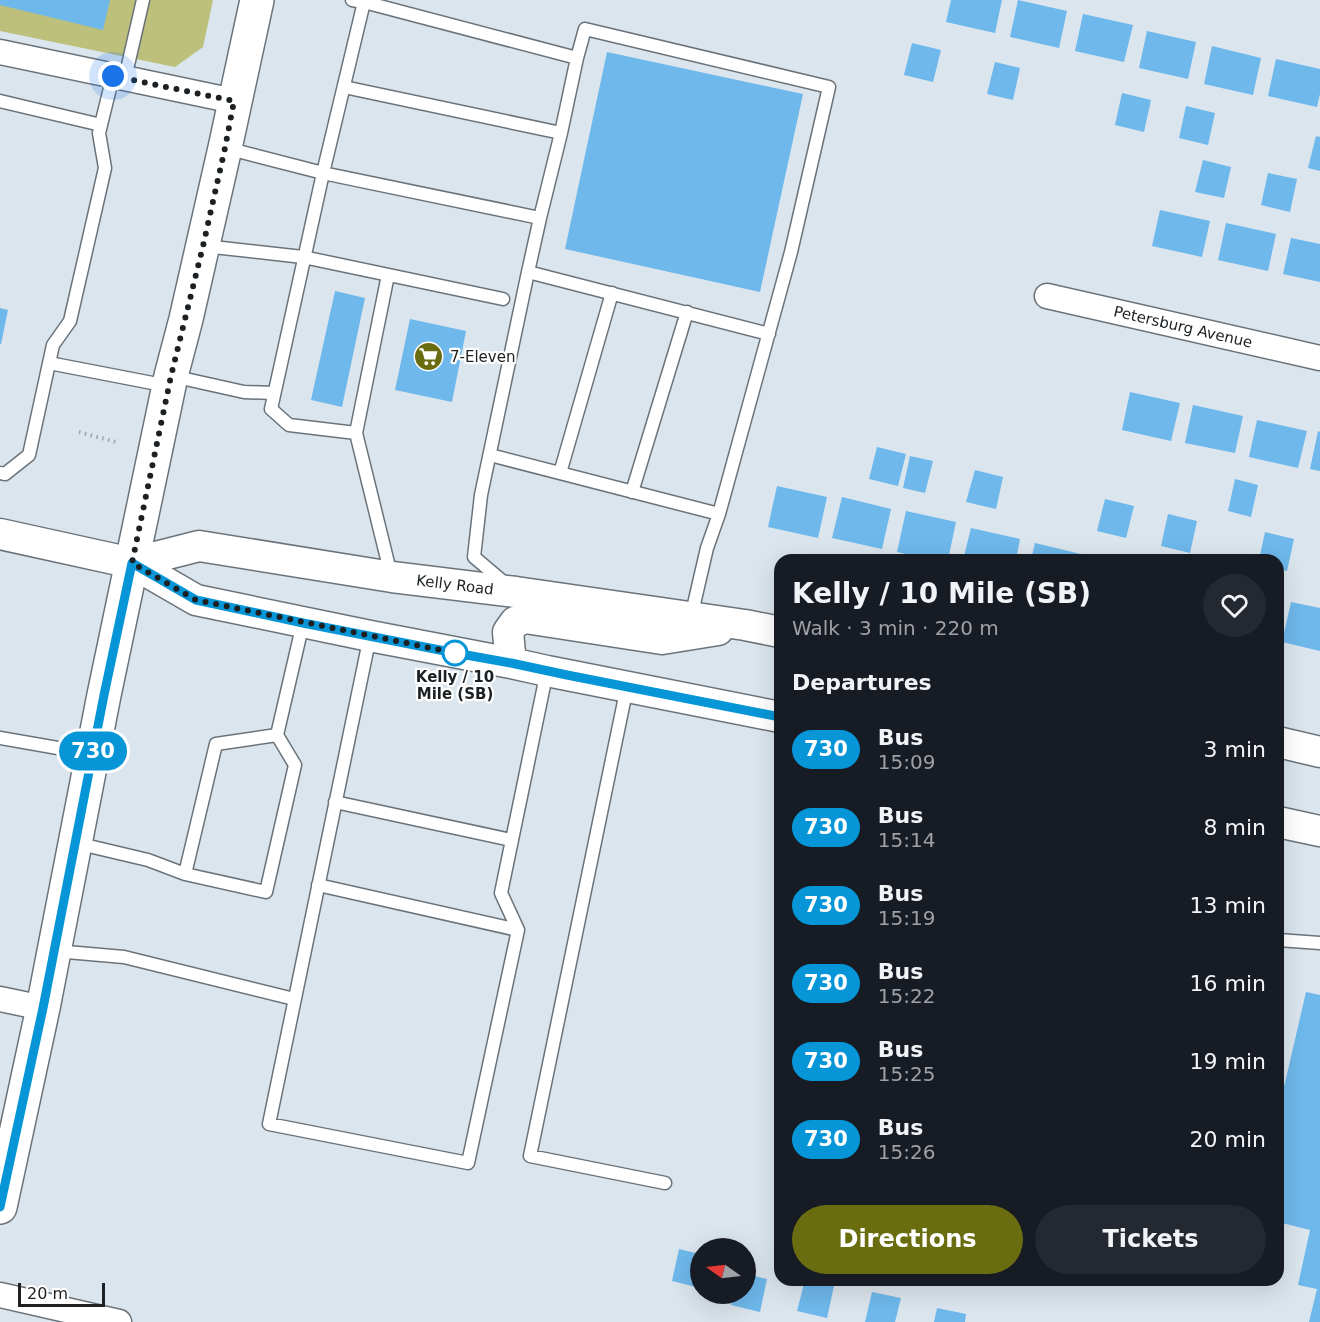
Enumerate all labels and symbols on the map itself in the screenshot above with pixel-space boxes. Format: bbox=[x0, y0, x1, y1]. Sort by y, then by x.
your location bbox=[98, 61, 128, 91]
street label: Petersburg Avenue bbox=[1112, 302, 1254, 352]
supermarket icon: 7-Eleven bbox=[413, 341, 445, 373]
place label: 7-Eleven bbox=[450, 348, 515, 366]
street label: Kelly Road bbox=[415, 571, 495, 599]
marker: Kelly / 10 Mile (SB) bbox=[442, 640, 468, 666]
place label: Kelly / 10 Mile (SB) bbox=[416, 668, 494, 703]
line badge: 730 bbox=[58, 732, 128, 771]
north arrow bbox=[690, 1238, 756, 1304]
scale bar bbox=[18, 1280, 105, 1308]

